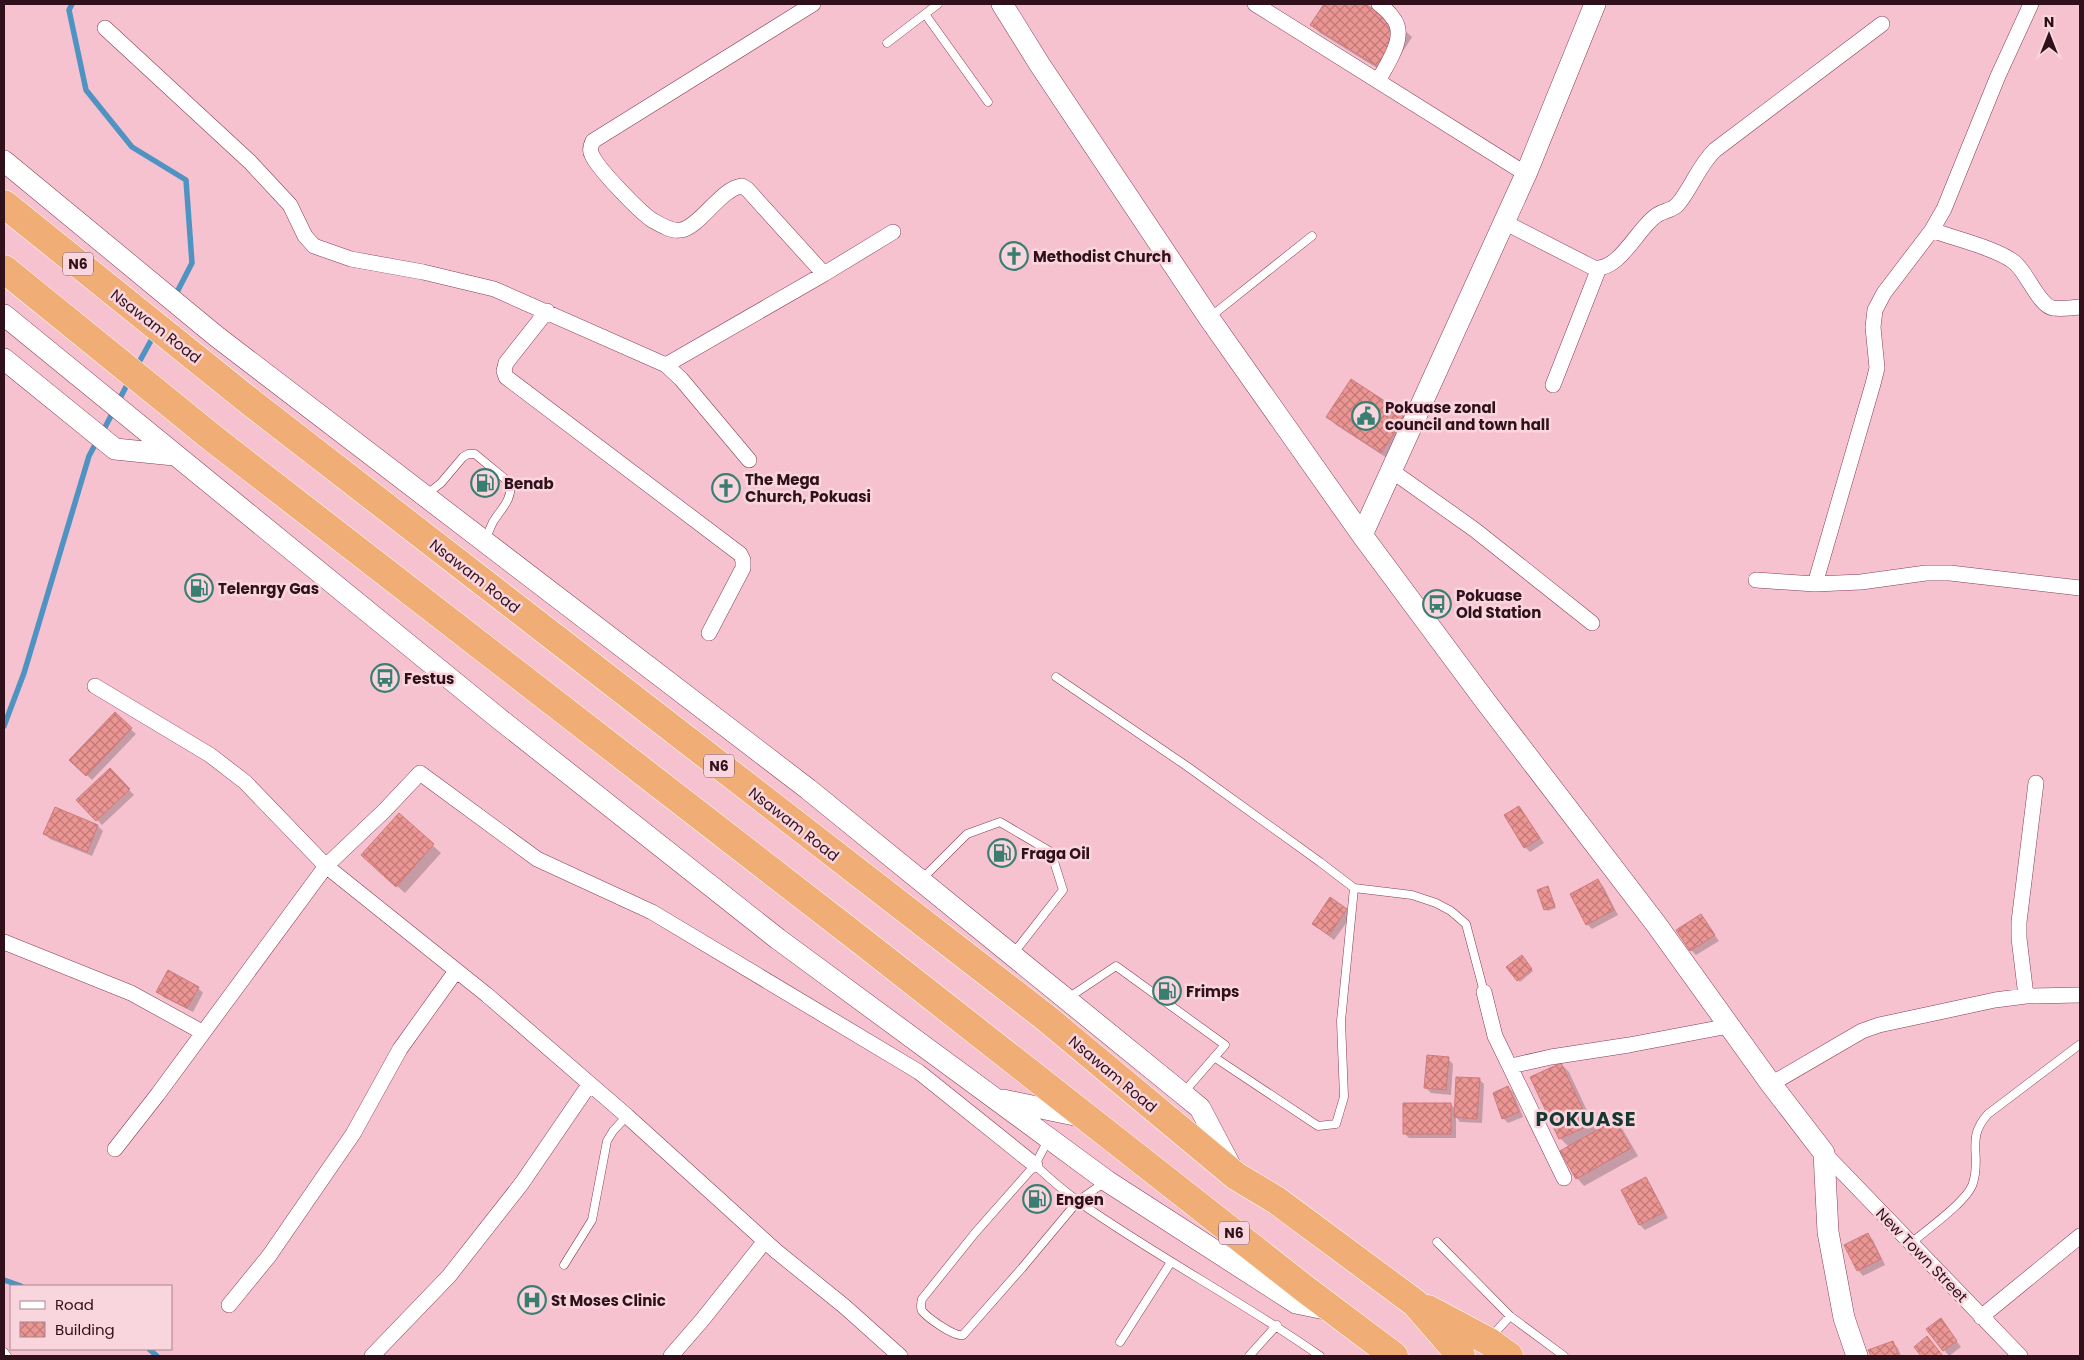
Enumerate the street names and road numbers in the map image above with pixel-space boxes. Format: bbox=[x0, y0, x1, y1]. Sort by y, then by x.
road number: N6 bbox=[63, 252, 93, 276]
street label: Nsawam Road bbox=[106, 284, 206, 368]
street label: Nsawam Road bbox=[425, 534, 525, 618]
road number: N6 bbox=[704, 754, 734, 778]
street label: Nsawam Road bbox=[744, 782, 844, 866]
street label: Nsawam Road bbox=[1064, 1031, 1162, 1117]
street label: New Town Street bbox=[1871, 1203, 1973, 1307]
road number: N6 bbox=[1219, 1222, 1249, 1244]

